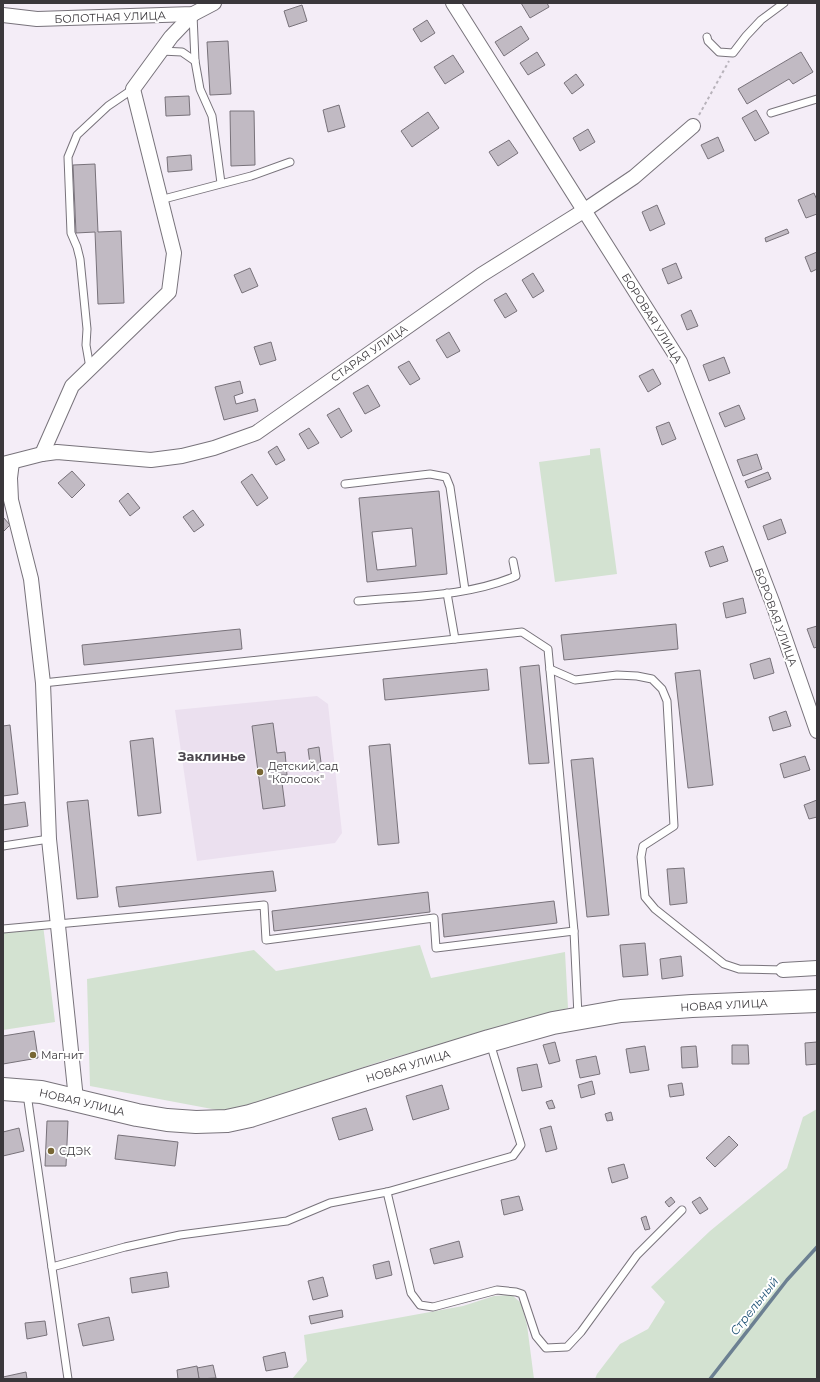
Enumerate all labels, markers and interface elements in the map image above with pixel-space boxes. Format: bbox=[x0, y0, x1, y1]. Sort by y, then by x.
street label: БОЛОТНАЯ УЛИЦА bbox=[54, 8, 167, 26]
street label: БОРОВАЯ УЛИЦА bbox=[619, 270, 686, 366]
street label: СТАРАЯ УЛИЦА bbox=[328, 321, 411, 385]
street label: БОРОВАЯ УЛИЦА bbox=[752, 566, 801, 669]
district label: Заклинье bbox=[177, 748, 246, 764]
place label: Детский сад "Колосок" bbox=[268, 759, 338, 786]
marker: Детский сад "Колосок" bbox=[255, 767, 265, 777]
street label: НОВАЯ УЛИЦА bbox=[680, 996, 769, 1014]
street label: НОВАЯ УЛИЦА bbox=[364, 1046, 453, 1085]
place label: Магнит bbox=[41, 1048, 84, 1062]
marker: Магнит bbox=[28, 1050, 38, 1060]
street label: НОВАЯ УЛИЦА bbox=[38, 1085, 127, 1119]
place label: СДЭК bbox=[59, 1144, 91, 1158]
marker: СДЭК bbox=[46, 1146, 56, 1156]
water label: Стрельный bbox=[727, 1274, 781, 1338]

